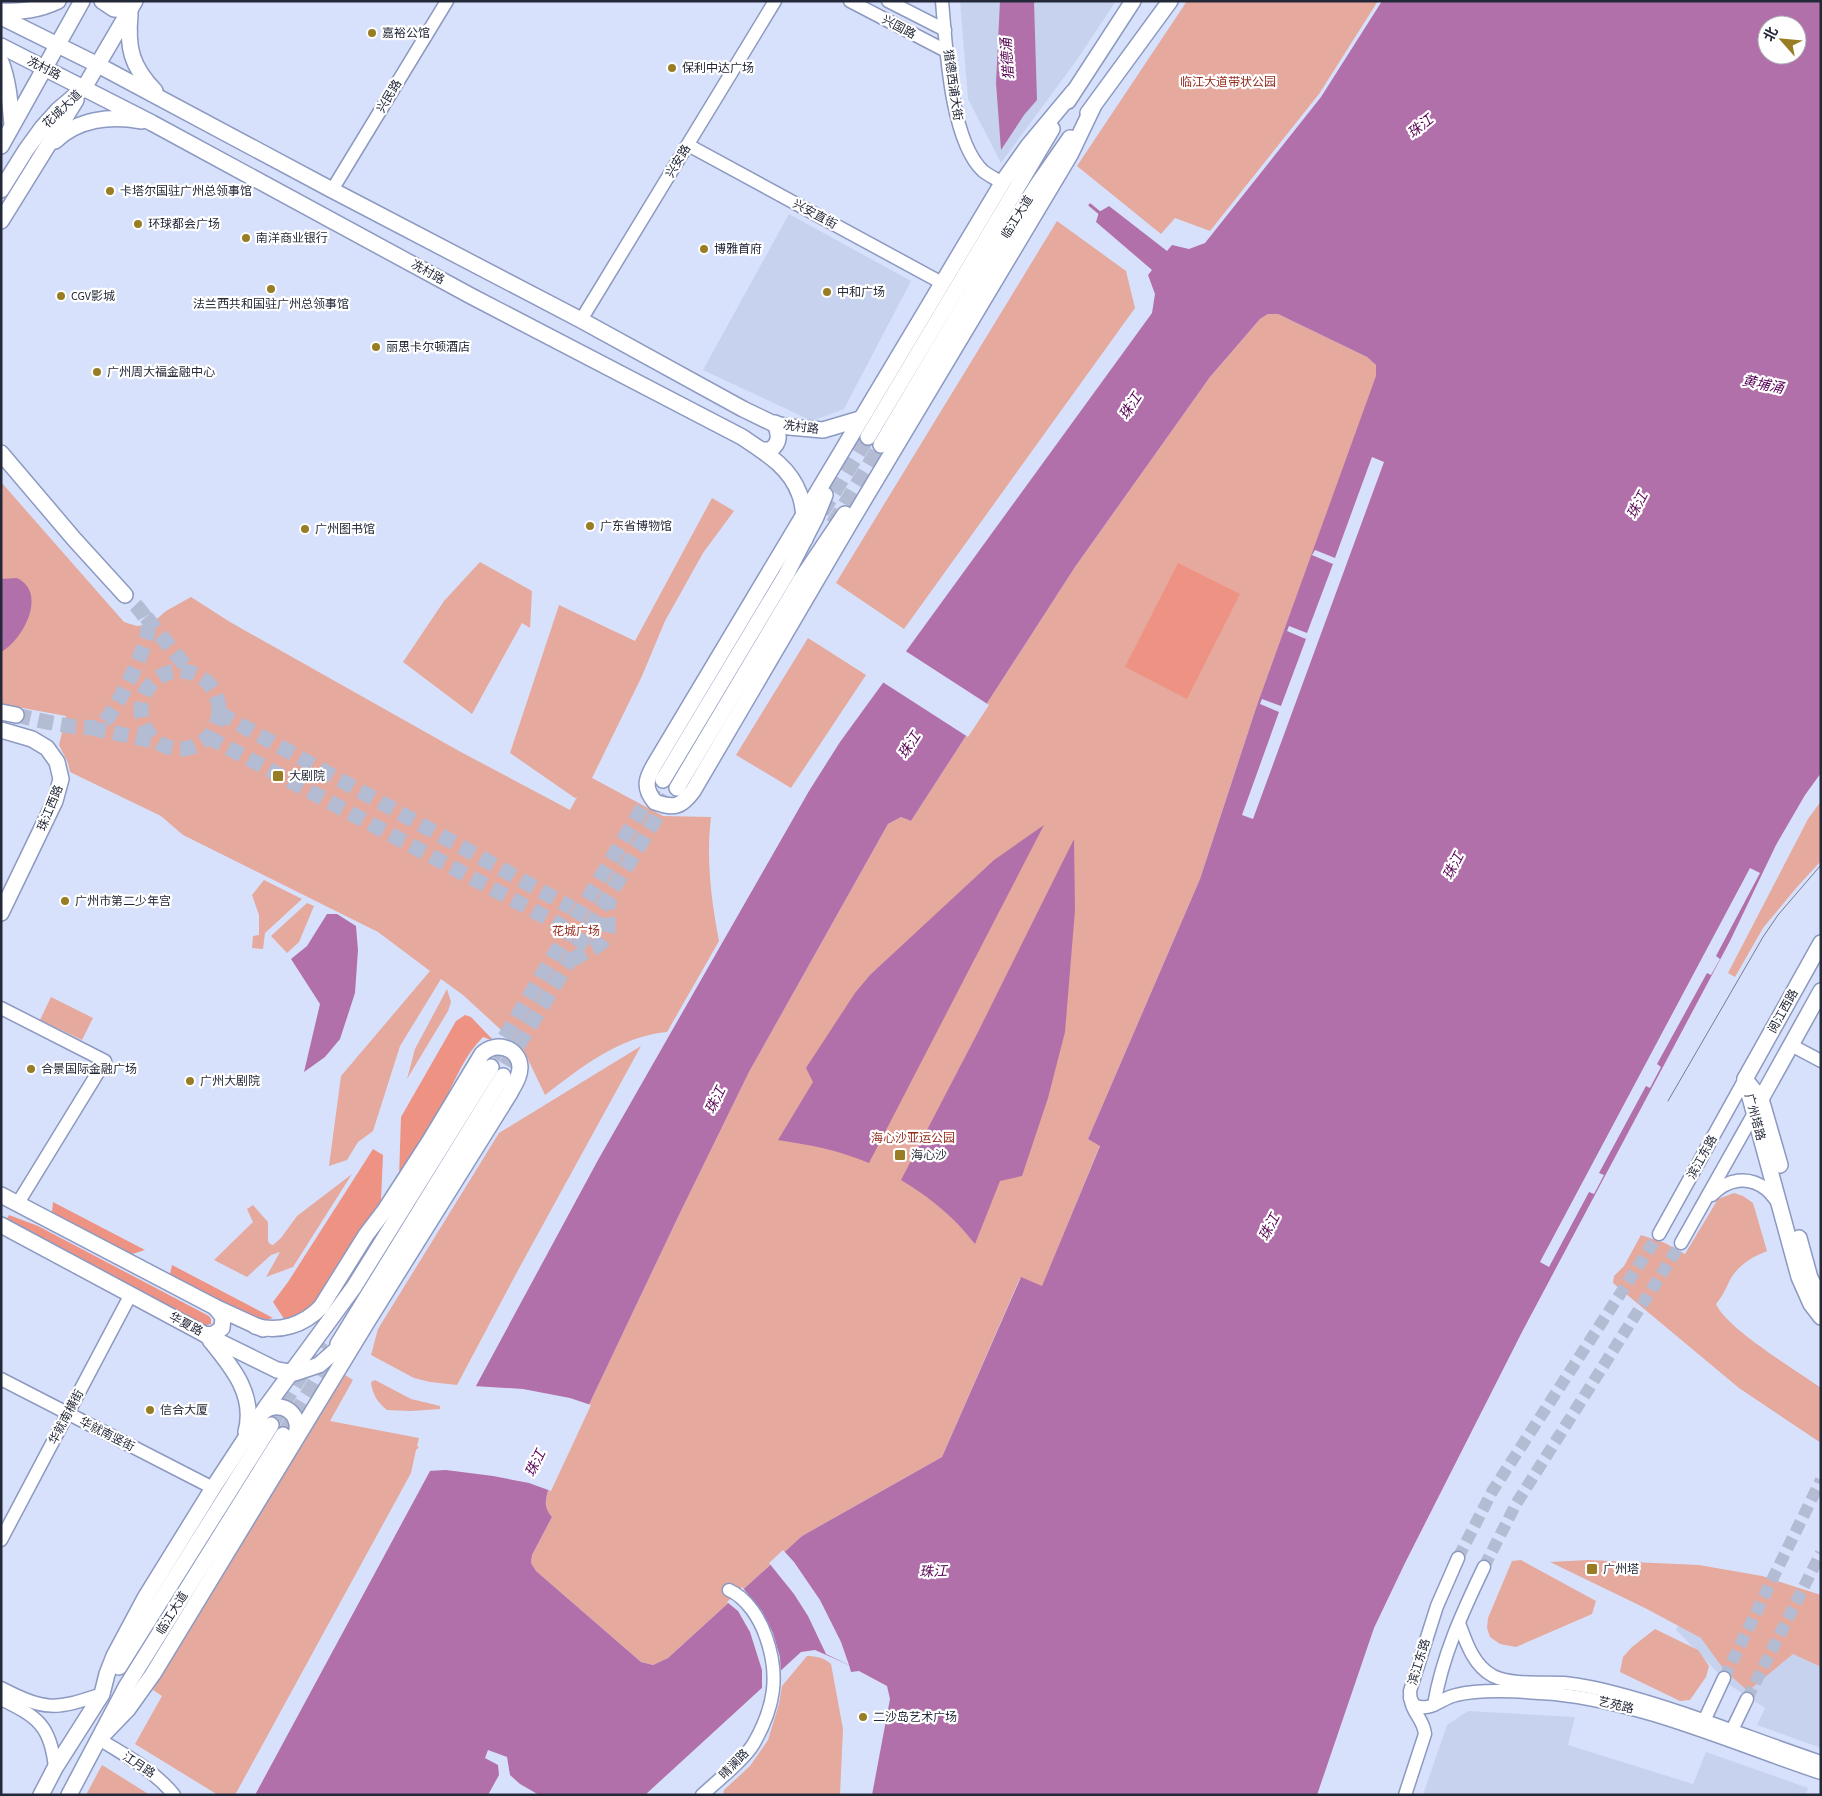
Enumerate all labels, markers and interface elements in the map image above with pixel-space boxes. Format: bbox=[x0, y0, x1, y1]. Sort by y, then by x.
street label: 兴国路 bbox=[879, 11, 919, 43]
north arrow bbox=[1757, 15, 1807, 65]
text: 北 bbox=[1759, 24, 1783, 45]
place label: 嘉裕公馆 bbox=[382, 25, 430, 42]
marker: 嘉裕公馆 bbox=[366, 27, 378, 39]
water label: 猎德涌 bbox=[996, 35, 1019, 81]
street label: 猎德西浦大街 bbox=[939, 48, 966, 122]
street label: 冼村路 bbox=[24, 53, 64, 84]
place label: 保利中达广场 bbox=[682, 60, 754, 77]
marker: 保利中达广场 bbox=[666, 62, 678, 74]
park label: 临江大道带状公园 bbox=[1180, 74, 1276, 91]
street label: 兴民路 bbox=[373, 76, 406, 116]
street label: 花城大道 bbox=[39, 87, 86, 132]
water label: 珠江 bbox=[1403, 109, 1439, 143]
street label: 兴安路 bbox=[662, 141, 695, 181]
place label: 卡塔尔国驻广州总领事馆 bbox=[120, 183, 252, 200]
marker: 卡塔尔国驻广州总领事馆 bbox=[104, 185, 116, 197]
street label: 临江大道 bbox=[997, 192, 1037, 242]
street label: 兴安直街 bbox=[790, 196, 840, 233]
place label: 环球都会广场 bbox=[148, 216, 220, 233]
marker: 环球都会广场 bbox=[132, 218, 144, 230]
place label: 南洋商业银行 bbox=[256, 230, 328, 247]
marker: 南洋商业银行 bbox=[240, 232, 252, 244]
place label: 博雅首府 bbox=[714, 241, 762, 258]
marker: 博雅首府 bbox=[698, 243, 710, 255]
street label: 冼村路 bbox=[408, 256, 448, 289]
marker: 法兰西共和国驻广州总领事馆 bbox=[265, 283, 277, 295]
place label: 中和广场 bbox=[837, 284, 885, 301]
marker: 中和广场 bbox=[821, 286, 833, 298]
place label: CGV影城 bbox=[71, 288, 115, 305]
marker: CGV影城 bbox=[55, 290, 67, 302]
place label: 法兰西共和国驻广州总领事馆 bbox=[193, 296, 349, 313]
place label: 丽思卡尔顿酒店 bbox=[386, 339, 470, 356]
marker: 丽思卡尔顿酒店 bbox=[370, 341, 382, 353]
place label: 广州周大福金融中心 bbox=[107, 364, 215, 381]
marker: 广州周大福金融中心 bbox=[91, 366, 103, 378]
water label: 黄埔涌 bbox=[1740, 371, 1787, 400]
water label: 珠江 bbox=[1115, 388, 1148, 424]
street label: 冼村路 bbox=[782, 417, 820, 438]
water label: 珠江 bbox=[1623, 487, 1654, 522]
place label: 广东省博物馆 bbox=[600, 518, 672, 535]
marker: 广东省博物馆 bbox=[584, 520, 596, 532]
place label: 广州图书馆 bbox=[315, 521, 375, 538]
marker: 广州图书馆 bbox=[299, 523, 311, 535]
water label: 珠江 bbox=[894, 727, 927, 763]
place label: 大剧院 bbox=[289, 768, 325, 785]
marker: 大剧院 bbox=[271, 769, 285, 783]
street label: 珠江西路 bbox=[34, 783, 67, 834]
water label: 珠江 bbox=[1439, 848, 1470, 883]
place label: 广州市第二少年宫 bbox=[75, 893, 171, 910]
marker: 广州市第二少年宫 bbox=[59, 895, 71, 907]
park label: 花城广场 bbox=[552, 923, 600, 940]
street label: 阅江西路 bbox=[1764, 986, 1803, 1036]
place label: 合景国际金融广场 bbox=[41, 1061, 137, 1078]
marker: 合景国际金融广场 bbox=[25, 1063, 37, 1075]
place label: 广州大剧院 bbox=[200, 1073, 260, 1090]
marker: 广州大剧院 bbox=[184, 1075, 196, 1087]
water label: 珠江 bbox=[701, 1082, 732, 1117]
street label: 广州塔路 bbox=[1740, 1092, 1769, 1143]
park label: 海心沙亚运公园 bbox=[871, 1130, 955, 1147]
street label: 滨江东路 bbox=[1683, 1132, 1722, 1182]
place label: 海心沙 bbox=[911, 1147, 947, 1164]
marker: 海心沙 bbox=[893, 1148, 907, 1162]
water label: 珠江 bbox=[1255, 1209, 1286, 1244]
street label: 华夏路 bbox=[166, 1308, 206, 1340]
street label: 华就南横街 bbox=[45, 1387, 88, 1448]
place label: 信合大厦 bbox=[160, 1402, 208, 1419]
marker: 信合大厦 bbox=[144, 1404, 156, 1416]
street label: 华就南竖街 bbox=[76, 1413, 137, 1456]
water label: 珠江 bbox=[521, 1445, 552, 1480]
water label: 珠江 bbox=[919, 1561, 949, 1582]
place label: 广州塔 bbox=[1603, 1561, 1639, 1578]
marker: 广州塔 bbox=[1585, 1562, 1599, 1576]
street label: 临江大道 bbox=[152, 1588, 192, 1638]
street label: 滨江东路 bbox=[1404, 1637, 1435, 1688]
street label: 艺苑路 bbox=[1596, 1693, 1635, 1718]
place label: 二沙岛艺术广场 bbox=[873, 1709, 957, 1726]
marker: 二沙岛艺术广场 bbox=[857, 1711, 869, 1723]
street label: 晴澜路 bbox=[716, 1745, 753, 1783]
street label: 江月路 bbox=[119, 1748, 158, 1782]

